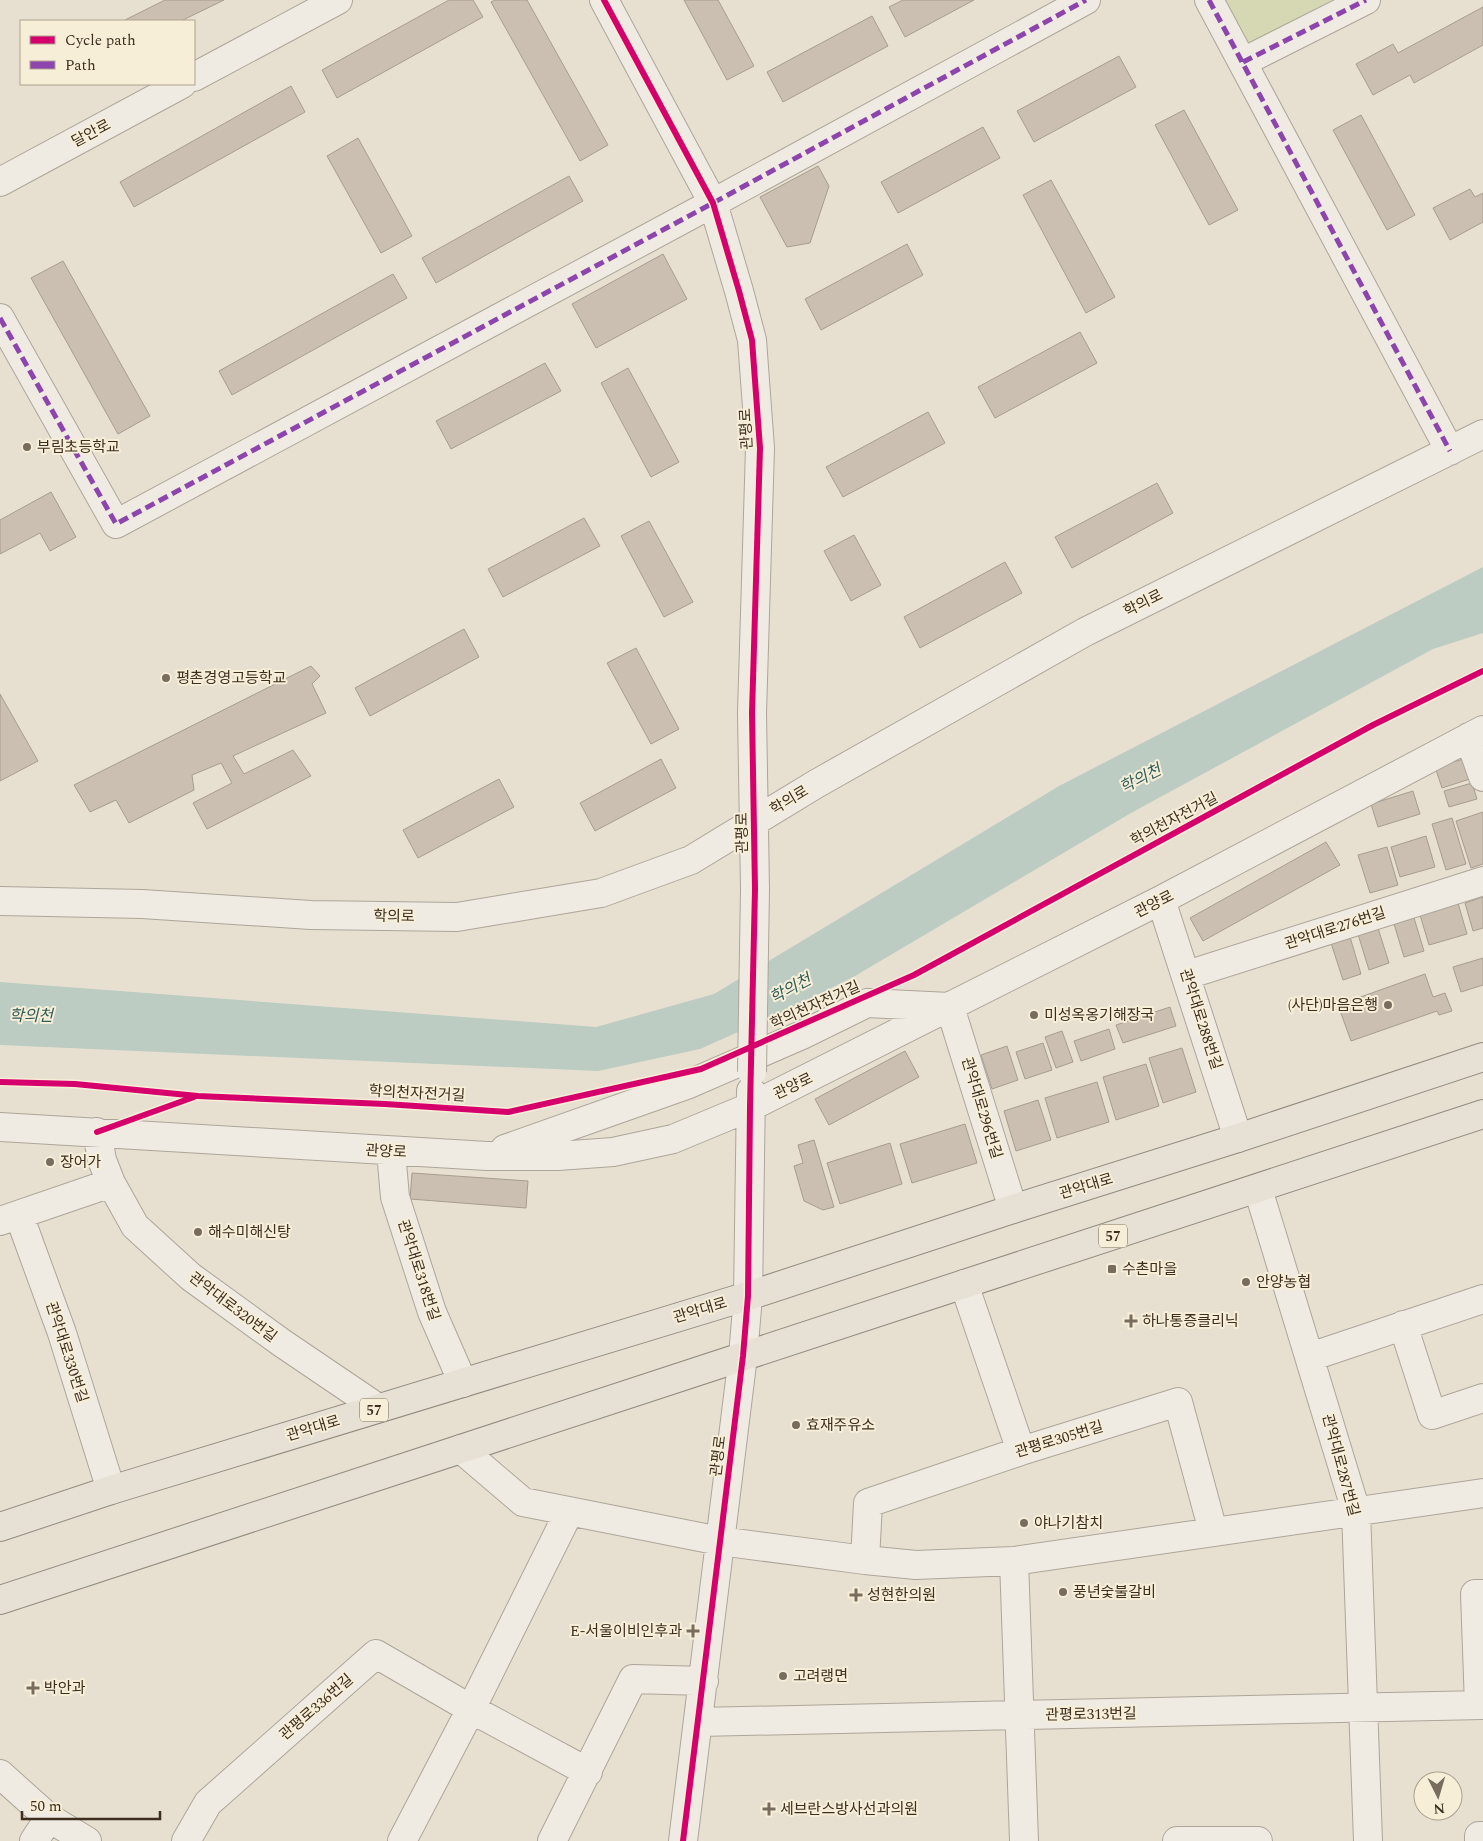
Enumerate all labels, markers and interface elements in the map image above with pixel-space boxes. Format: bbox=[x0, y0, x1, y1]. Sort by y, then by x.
legend bbox=[20, 20, 195, 85]
text: Cycle path bbox=[65, 29, 136, 52]
text: Path bbox=[65, 54, 96, 77]
street label: 달안로 bbox=[68, 114, 115, 153]
street label: 관평로 bbox=[734, 408, 759, 450]
place label: 부림초등학교 bbox=[37, 436, 120, 459]
marker: 부림초등학교 bbox=[21, 441, 33, 453]
street label: 학의로 bbox=[1120, 584, 1167, 623]
place label: 평촌경영고등학교 bbox=[176, 667, 286, 690]
marker: 평촌경영고등학교 bbox=[160, 672, 172, 684]
water label: 학의천 bbox=[1115, 757, 1168, 800]
street label: 학의로 bbox=[766, 780, 813, 821]
street label: 학의천자전거길 bbox=[1126, 787, 1222, 852]
street label: 관평로 bbox=[731, 812, 754, 854]
street label: 관양로 bbox=[1131, 885, 1178, 924]
street label: 관악대로276번길 bbox=[1282, 901, 1389, 956]
street label: 학의로 bbox=[373, 905, 415, 928]
street label: 관악대로288번길 bbox=[1173, 966, 1228, 1073]
water label: 학의천 bbox=[765, 967, 818, 1010]
street label: 학의천자전거길 bbox=[766, 975, 864, 1036]
place label: (사단)마음은행 bbox=[1288, 994, 1378, 1017]
marker: (사단)마음은행 bbox=[1382, 999, 1394, 1011]
water label: 학의천 bbox=[9, 1004, 55, 1028]
place label: 미성옥옹기해장국 bbox=[1044, 1004, 1154, 1027]
marker: 미성옥옹기해장국 bbox=[1028, 1009, 1040, 1021]
street label: 관악대로296번길 bbox=[955, 1054, 1008, 1162]
street label: 관양로 bbox=[770, 1067, 817, 1106]
street label: 학의천자전거길 bbox=[368, 1079, 466, 1108]
street label: 관양로 bbox=[365, 1139, 407, 1164]
place label: 장어가 bbox=[60, 1151, 102, 1174]
marker: 장어가 bbox=[44, 1156, 56, 1168]
street label: 관악대로 bbox=[1056, 1167, 1116, 1206]
street label: 관악대로318번길 bbox=[391, 1217, 446, 1324]
place label: 해수미해신탕 bbox=[208, 1221, 291, 1244]
road number: 57 bbox=[1099, 1224, 1127, 1248]
marker: 해수미해신탕 bbox=[192, 1226, 204, 1238]
place label: 수촌마을 bbox=[1122, 1258, 1177, 1281]
marker: 수촌마을 bbox=[1106, 1263, 1118, 1275]
street label: 관악대로320번길 bbox=[184, 1267, 282, 1348]
place label: 안양농협 bbox=[1256, 1271, 1311, 1294]
marker: 안양농협 bbox=[1240, 1276, 1252, 1288]
street label: 관악대로 bbox=[670, 1291, 730, 1330]
street label: 관악대로330번길 bbox=[39, 1299, 94, 1406]
place label: 하나통증클리닉 bbox=[1142, 1310, 1239, 1333]
marker: 하나통증클리닉 bbox=[1124, 1314, 1138, 1328]
road number: 57 bbox=[360, 1398, 388, 1422]
street label: 관악대로 bbox=[283, 1409, 343, 1448]
street label: 관악대로287번길 bbox=[1316, 1411, 1365, 1519]
place label: 효재주유소 bbox=[806, 1414, 875, 1437]
street label: 관평로305번길 bbox=[1012, 1415, 1106, 1464]
marker: 효재주유소 bbox=[790, 1419, 802, 1431]
street label: 관평로 bbox=[705, 1434, 732, 1478]
place label: 야나기참치 bbox=[1034, 1512, 1103, 1535]
marker: 야나기참치 bbox=[1018, 1517, 1030, 1529]
place label: 풍년숯불갈비 bbox=[1073, 1581, 1156, 1604]
place label: 성현한의원 bbox=[867, 1584, 936, 1607]
marker: 풍년숯불갈비 bbox=[1057, 1586, 1069, 1598]
marker: 성현한의원 bbox=[849, 1588, 863, 1602]
place label: E-서울이비인후과 bbox=[570, 1620, 682, 1643]
marker: E-서울이비인후과 bbox=[686, 1624, 700, 1638]
place label: 고려랭면 bbox=[793, 1665, 848, 1688]
street label: 관평로336번길 bbox=[274, 1669, 358, 1746]
marker: 고려랭면 bbox=[777, 1670, 789, 1682]
place label: 박안과 bbox=[44, 1677, 86, 1700]
marker: 박안과 bbox=[26, 1681, 40, 1695]
street label: 관평로313번길 bbox=[1045, 1702, 1137, 1727]
north arrow bbox=[1413, 1771, 1463, 1821]
scale bar bbox=[22, 1788, 160, 1820]
text: 50 m bbox=[30, 1795, 62, 1818]
text: N bbox=[1432, 1797, 1446, 1819]
place label: 세브란스방사선과의원 bbox=[780, 1798, 918, 1821]
marker: 세브란스방사선과의원 bbox=[762, 1802, 776, 1816]

